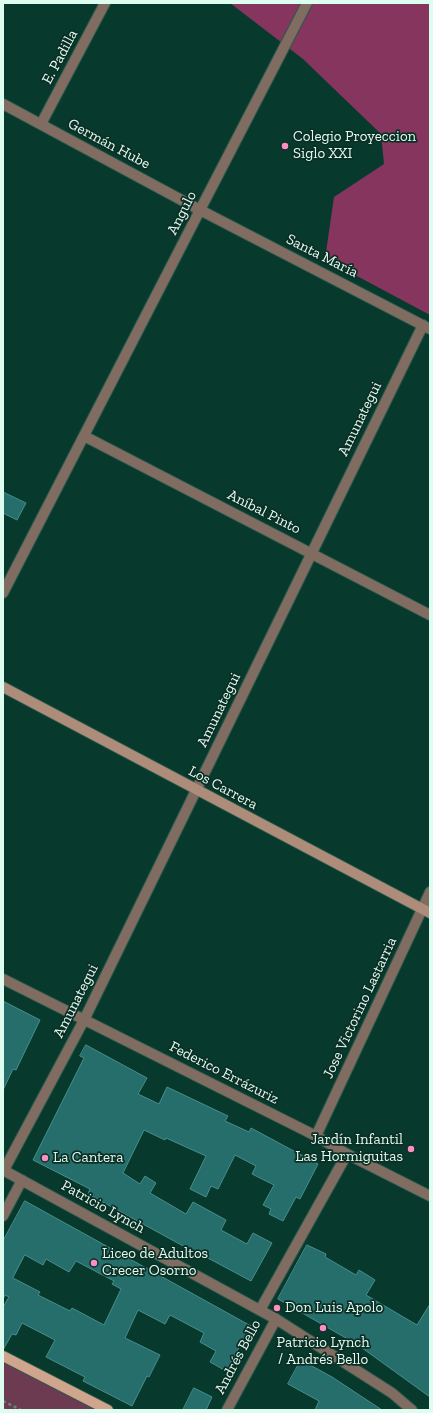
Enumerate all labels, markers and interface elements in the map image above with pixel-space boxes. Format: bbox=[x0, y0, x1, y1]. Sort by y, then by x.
street label: E. Padilla bbox=[38, 27, 82, 87]
street label: Germán Hube bbox=[65, 115, 153, 173]
place label: Colegio Proyeccion Siglo XXI bbox=[293, 128, 416, 163]
marker: Colegio Proyeccion Siglo XXI bbox=[280, 141, 290, 151]
street label: Angulo bbox=[163, 188, 201, 238]
street label: Santa María bbox=[283, 230, 361, 282]
street label: Amunategui bbox=[334, 379, 386, 459]
street label: Aníbal Pinto bbox=[224, 486, 304, 538]
street label: Amunategui bbox=[193, 670, 245, 750]
street label: Los Carrera bbox=[185, 762, 261, 814]
street label: Jose Victorino Lastarria bbox=[319, 934, 401, 1082]
street label: Amunategui bbox=[50, 961, 102, 1041]
street label: Federico Errázuriz bbox=[166, 1038, 282, 1108]
place label: Jardín Infantil Las Hormiguitas bbox=[295, 1131, 403, 1166]
marker: Jardín Infantil Las Hormiguitas bbox=[406, 1144, 416, 1154]
place label: La Cantera bbox=[53, 1149, 124, 1167]
marker: La Cantera bbox=[40, 1153, 50, 1163]
street label: Patricio Lynch bbox=[58, 1177, 148, 1237]
place label: Liceo de Adultos Crecer Osorno bbox=[102, 1245, 208, 1280]
marker: Liceo de Adultos Crecer Osorno bbox=[89, 1258, 99, 1268]
place label: Don Luis Apolo bbox=[285, 1299, 383, 1317]
marker: Don Luis Apolo bbox=[272, 1303, 282, 1313]
street label: Andrés Bello bbox=[211, 1317, 265, 1397]
marker: Patricio Lynch / Andrés Bello bbox=[318, 1323, 328, 1333]
place label: Patricio Lynch / Andrés Bello bbox=[276, 1334, 370, 1369]

